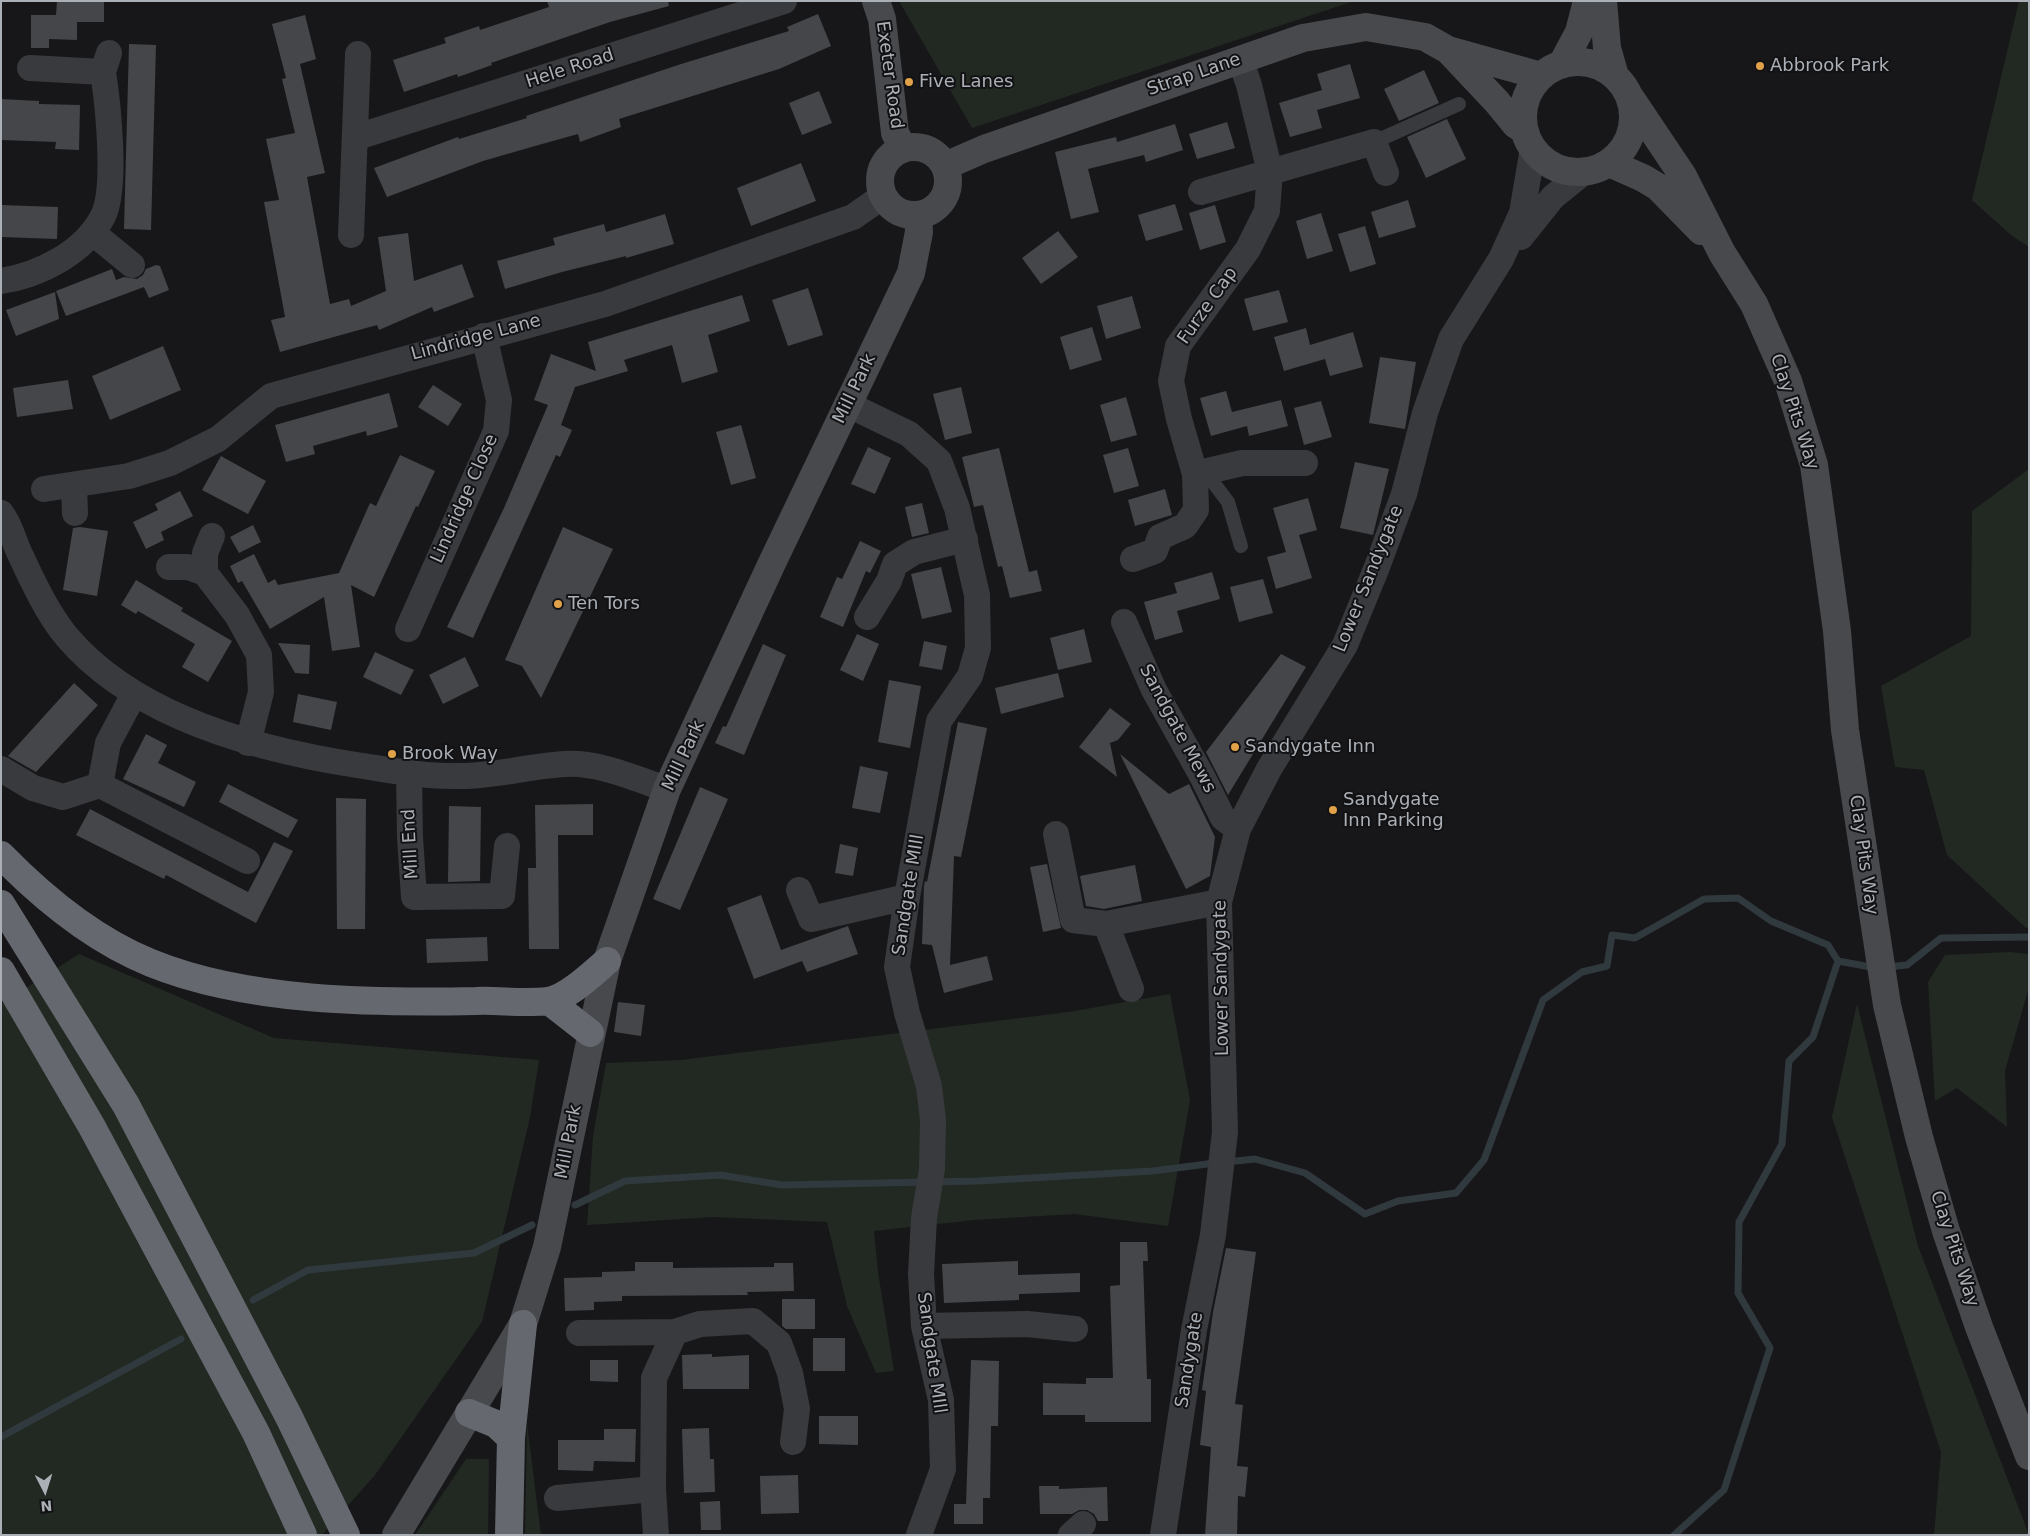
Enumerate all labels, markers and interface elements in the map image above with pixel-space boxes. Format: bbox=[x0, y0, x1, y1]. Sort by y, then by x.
street label: Exeter Road bbox=[871, 20, 907, 130]
street label: Hele Road bbox=[523, 45, 617, 93]
street label: Strap Lane bbox=[1144, 49, 1244, 101]
place label: Abbrook Park bbox=[1770, 55, 1889, 77]
marker: Abbrook Park bbox=[1754, 60, 1766, 72]
place label: Five Lanes bbox=[919, 71, 1013, 93]
marker: Five Lanes bbox=[903, 76, 915, 88]
street label: Furze Cap bbox=[1174, 263, 1242, 349]
street label: Lindridge Lane bbox=[409, 310, 543, 366]
street label: Mill Park bbox=[829, 350, 881, 428]
street label: Clay Pits Way bbox=[1765, 351, 1823, 473]
street label: Lindridge Close bbox=[427, 431, 503, 567]
street label: Lower Sandygate bbox=[1330, 503, 1408, 655]
place label: Ten Tors bbox=[568, 593, 640, 615]
marker: Ten Tors bbox=[552, 598, 564, 610]
street label: Sandgate Mews bbox=[1134, 661, 1220, 797]
street label: Mill Park bbox=[658, 717, 710, 795]
place label: Sandygate Inn bbox=[1245, 736, 1375, 758]
marker: Sandygate Inn bbox=[1229, 741, 1241, 753]
place label: Brook Way bbox=[402, 743, 498, 765]
marker: Brook Way bbox=[386, 748, 398, 760]
place label: Sandygate Inn Parking bbox=[1343, 789, 1444, 832]
street label: Clay Pits Way bbox=[1844, 794, 1882, 916]
marker: Sandygate Inn Parking bbox=[1327, 804, 1339, 816]
street label: Mill End bbox=[398, 808, 424, 880]
street label: Sandgate MIll bbox=[889, 833, 929, 957]
street label: Lower Sandygate bbox=[1210, 900, 1234, 1056]
street label: Mill Park bbox=[551, 1103, 587, 1181]
street label: Clay Pits Way bbox=[1925, 1188, 1983, 1310]
street label: Sandgate MIll bbox=[912, 1291, 950, 1415]
street label: Sandygate bbox=[1172, 1311, 1208, 1409]
north arrow bbox=[20, 1466, 70, 1516]
text: N bbox=[40, 1497, 53, 1514]

